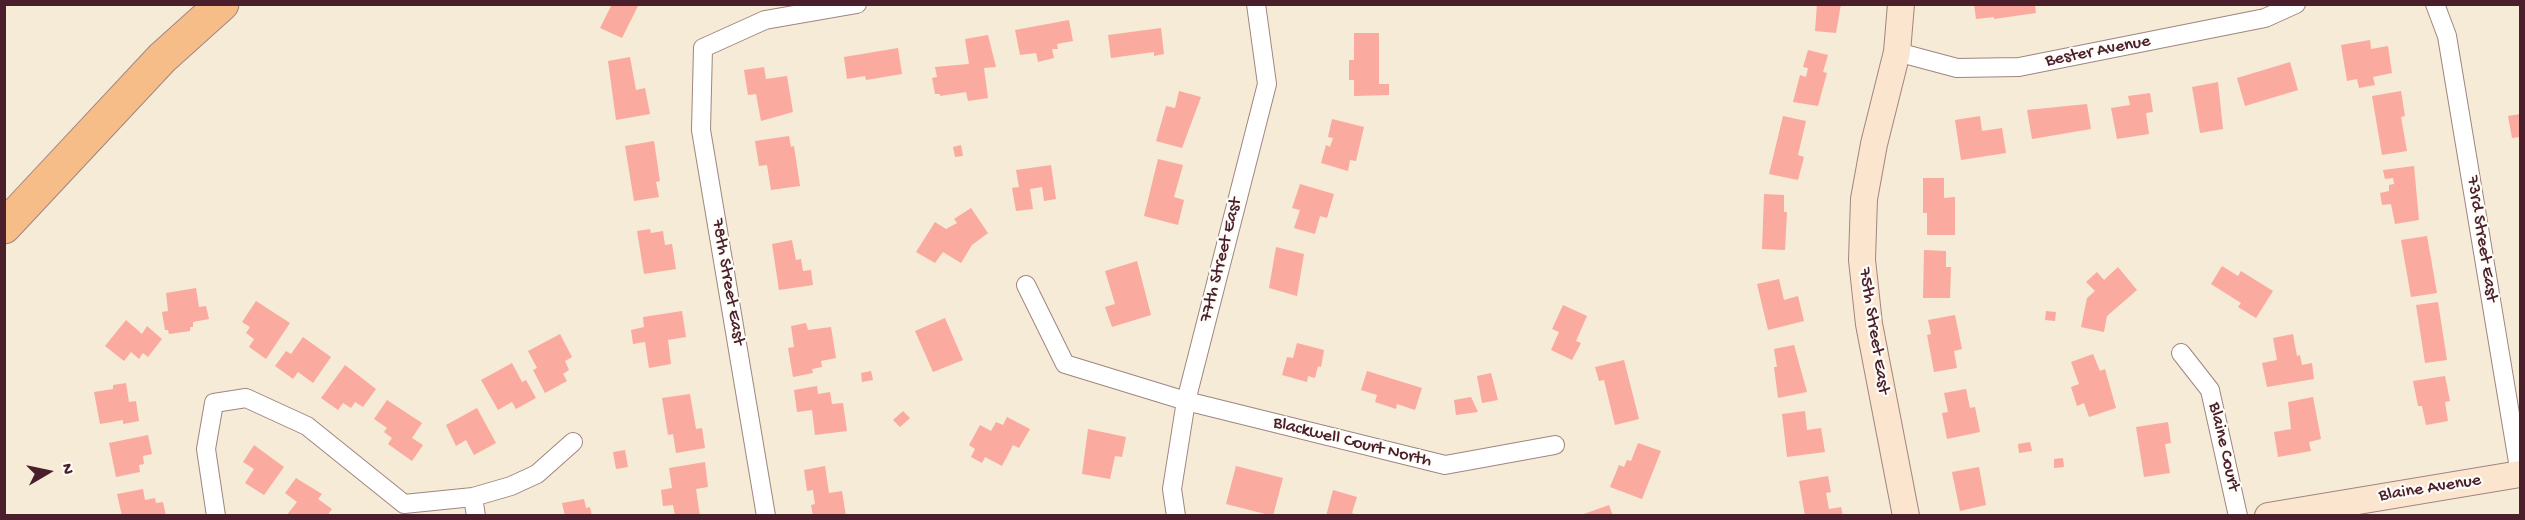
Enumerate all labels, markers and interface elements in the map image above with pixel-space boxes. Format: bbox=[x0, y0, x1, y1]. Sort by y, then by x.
street label: Bester Avenue bbox=[2044, 31, 2152, 73]
street label: 73rd Street East bbox=[2460, 174, 2502, 304]
street label: 77th Street East bbox=[1196, 196, 1248, 324]
street label: 78th Street East bbox=[705, 217, 749, 347]
street label: 75th Street East bbox=[1852, 266, 1894, 396]
street label: Blaine Court bbox=[2202, 401, 2244, 493]
street label: Blackwell Court North bbox=[1270, 413, 1434, 473]
north arrow bbox=[18, 442, 78, 502]
text: N bbox=[56, 462, 76, 476]
street label: Blaine Avenue bbox=[2377, 470, 2483, 508]

